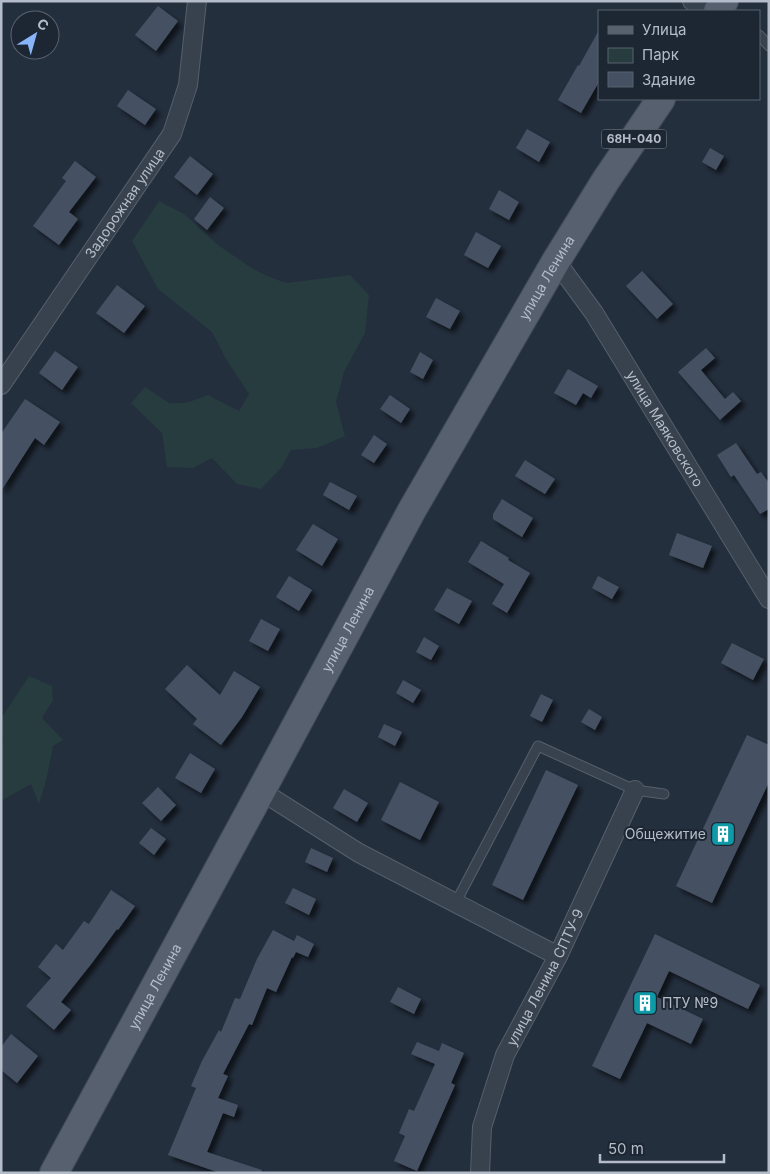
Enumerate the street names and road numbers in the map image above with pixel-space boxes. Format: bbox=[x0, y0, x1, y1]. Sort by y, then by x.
road number: 68Н-040 bbox=[602, 130, 666, 148]
street label: Задорожная улица bbox=[81, 145, 168, 261]
street label: улица Ленина bbox=[515, 232, 578, 323]
street label: улица Маяковского bbox=[623, 367, 707, 490]
street label: улица Ленина bbox=[317, 583, 377, 675]
street label: улица Ленина СПТУ-9 bbox=[503, 906, 587, 1049]
street label: улица Ленина bbox=[124, 940, 185, 1032]

